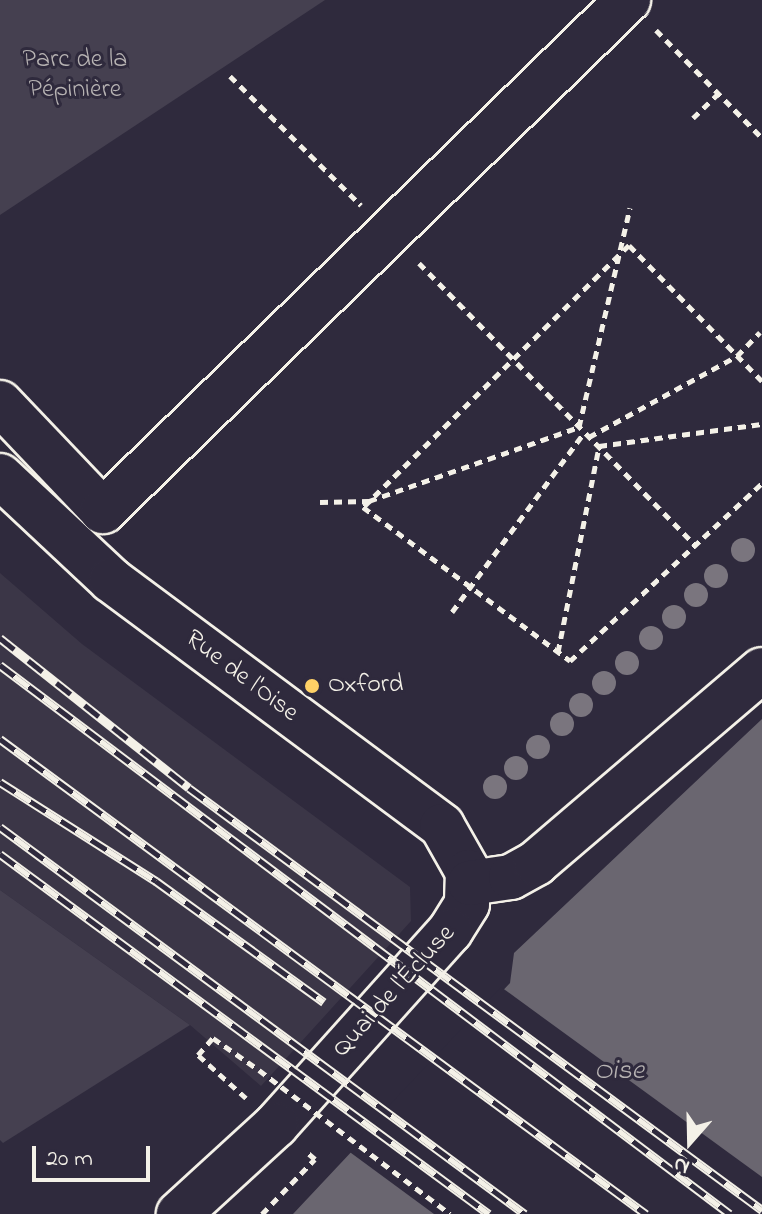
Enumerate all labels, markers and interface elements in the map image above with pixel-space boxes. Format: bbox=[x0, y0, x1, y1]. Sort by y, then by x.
park label: Parc de la Pépinière bbox=[23, 45, 127, 106]
street label: Rue de l'Oise bbox=[178, 624, 304, 730]
place label: Oxford bbox=[328, 670, 403, 702]
marker: Oxford bbox=[303, 677, 321, 695]
street label: Quai de l'Écluse bbox=[327, 919, 463, 1065]
water label: Oise bbox=[594, 1055, 644, 1089]
north arrow bbox=[650, 1102, 730, 1182]
scale bar bbox=[36, 1130, 154, 1180]
text: 20 m bbox=[46, 1142, 93, 1177]
text: N bbox=[669, 1147, 694, 1182]

